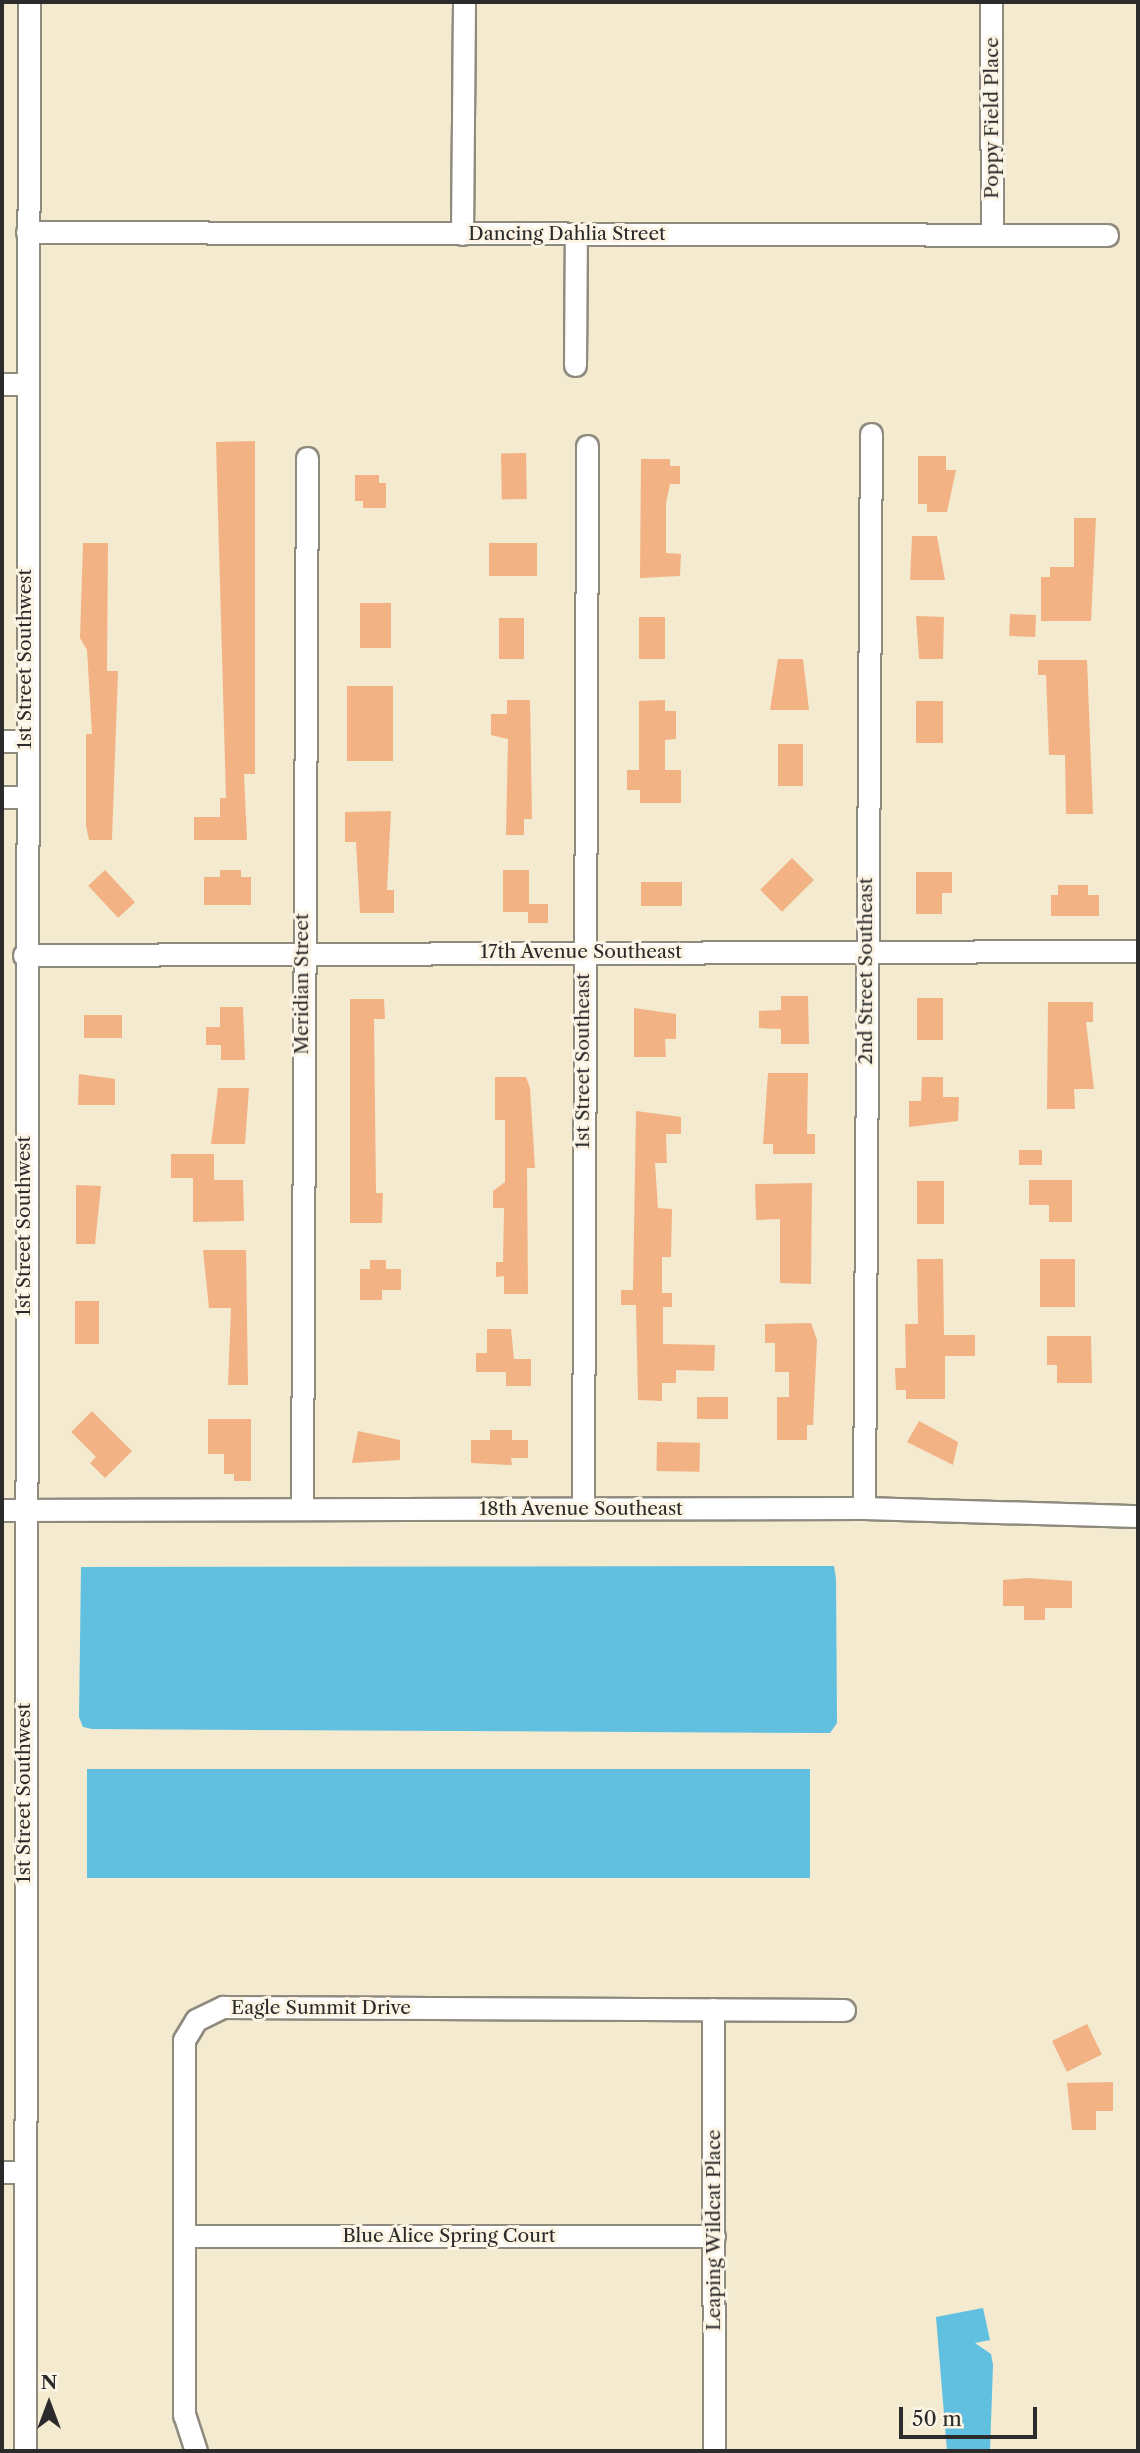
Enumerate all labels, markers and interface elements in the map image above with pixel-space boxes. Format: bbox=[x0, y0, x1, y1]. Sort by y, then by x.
street label: Poppy Field Place bbox=[981, 37, 1003, 199]
street label: Dancing Dahlia Street bbox=[468, 223, 666, 245]
street label: 1st Street Southwest bbox=[14, 569, 36, 749]
street label: 2nd Street Southeast bbox=[855, 877, 877, 1065]
street label: Meridian Street bbox=[291, 913, 313, 1055]
street label: 17th Avenue Southeast bbox=[480, 941, 682, 963]
street label: 1st Street Southeast bbox=[572, 973, 594, 1149]
street label: 1st Street Southwest bbox=[13, 1136, 35, 1316]
street label: 18th Avenue Southeast bbox=[479, 1498, 683, 1520]
street label: 1st Street Southwest bbox=[13, 1703, 35, 1883]
street label: Eagle Summit Drive bbox=[231, 1997, 411, 2019]
street label: Leaping Wildcat Place bbox=[703, 2129, 725, 2331]
street label: Blue Alice Spring Court bbox=[342, 2225, 556, 2247]
north arrow bbox=[14, 2369, 84, 2439]
text: N bbox=[41, 2371, 57, 2394]
scale bar bbox=[902, 2394, 1040, 2438]
text: 50 m bbox=[912, 2406, 962, 2431]

